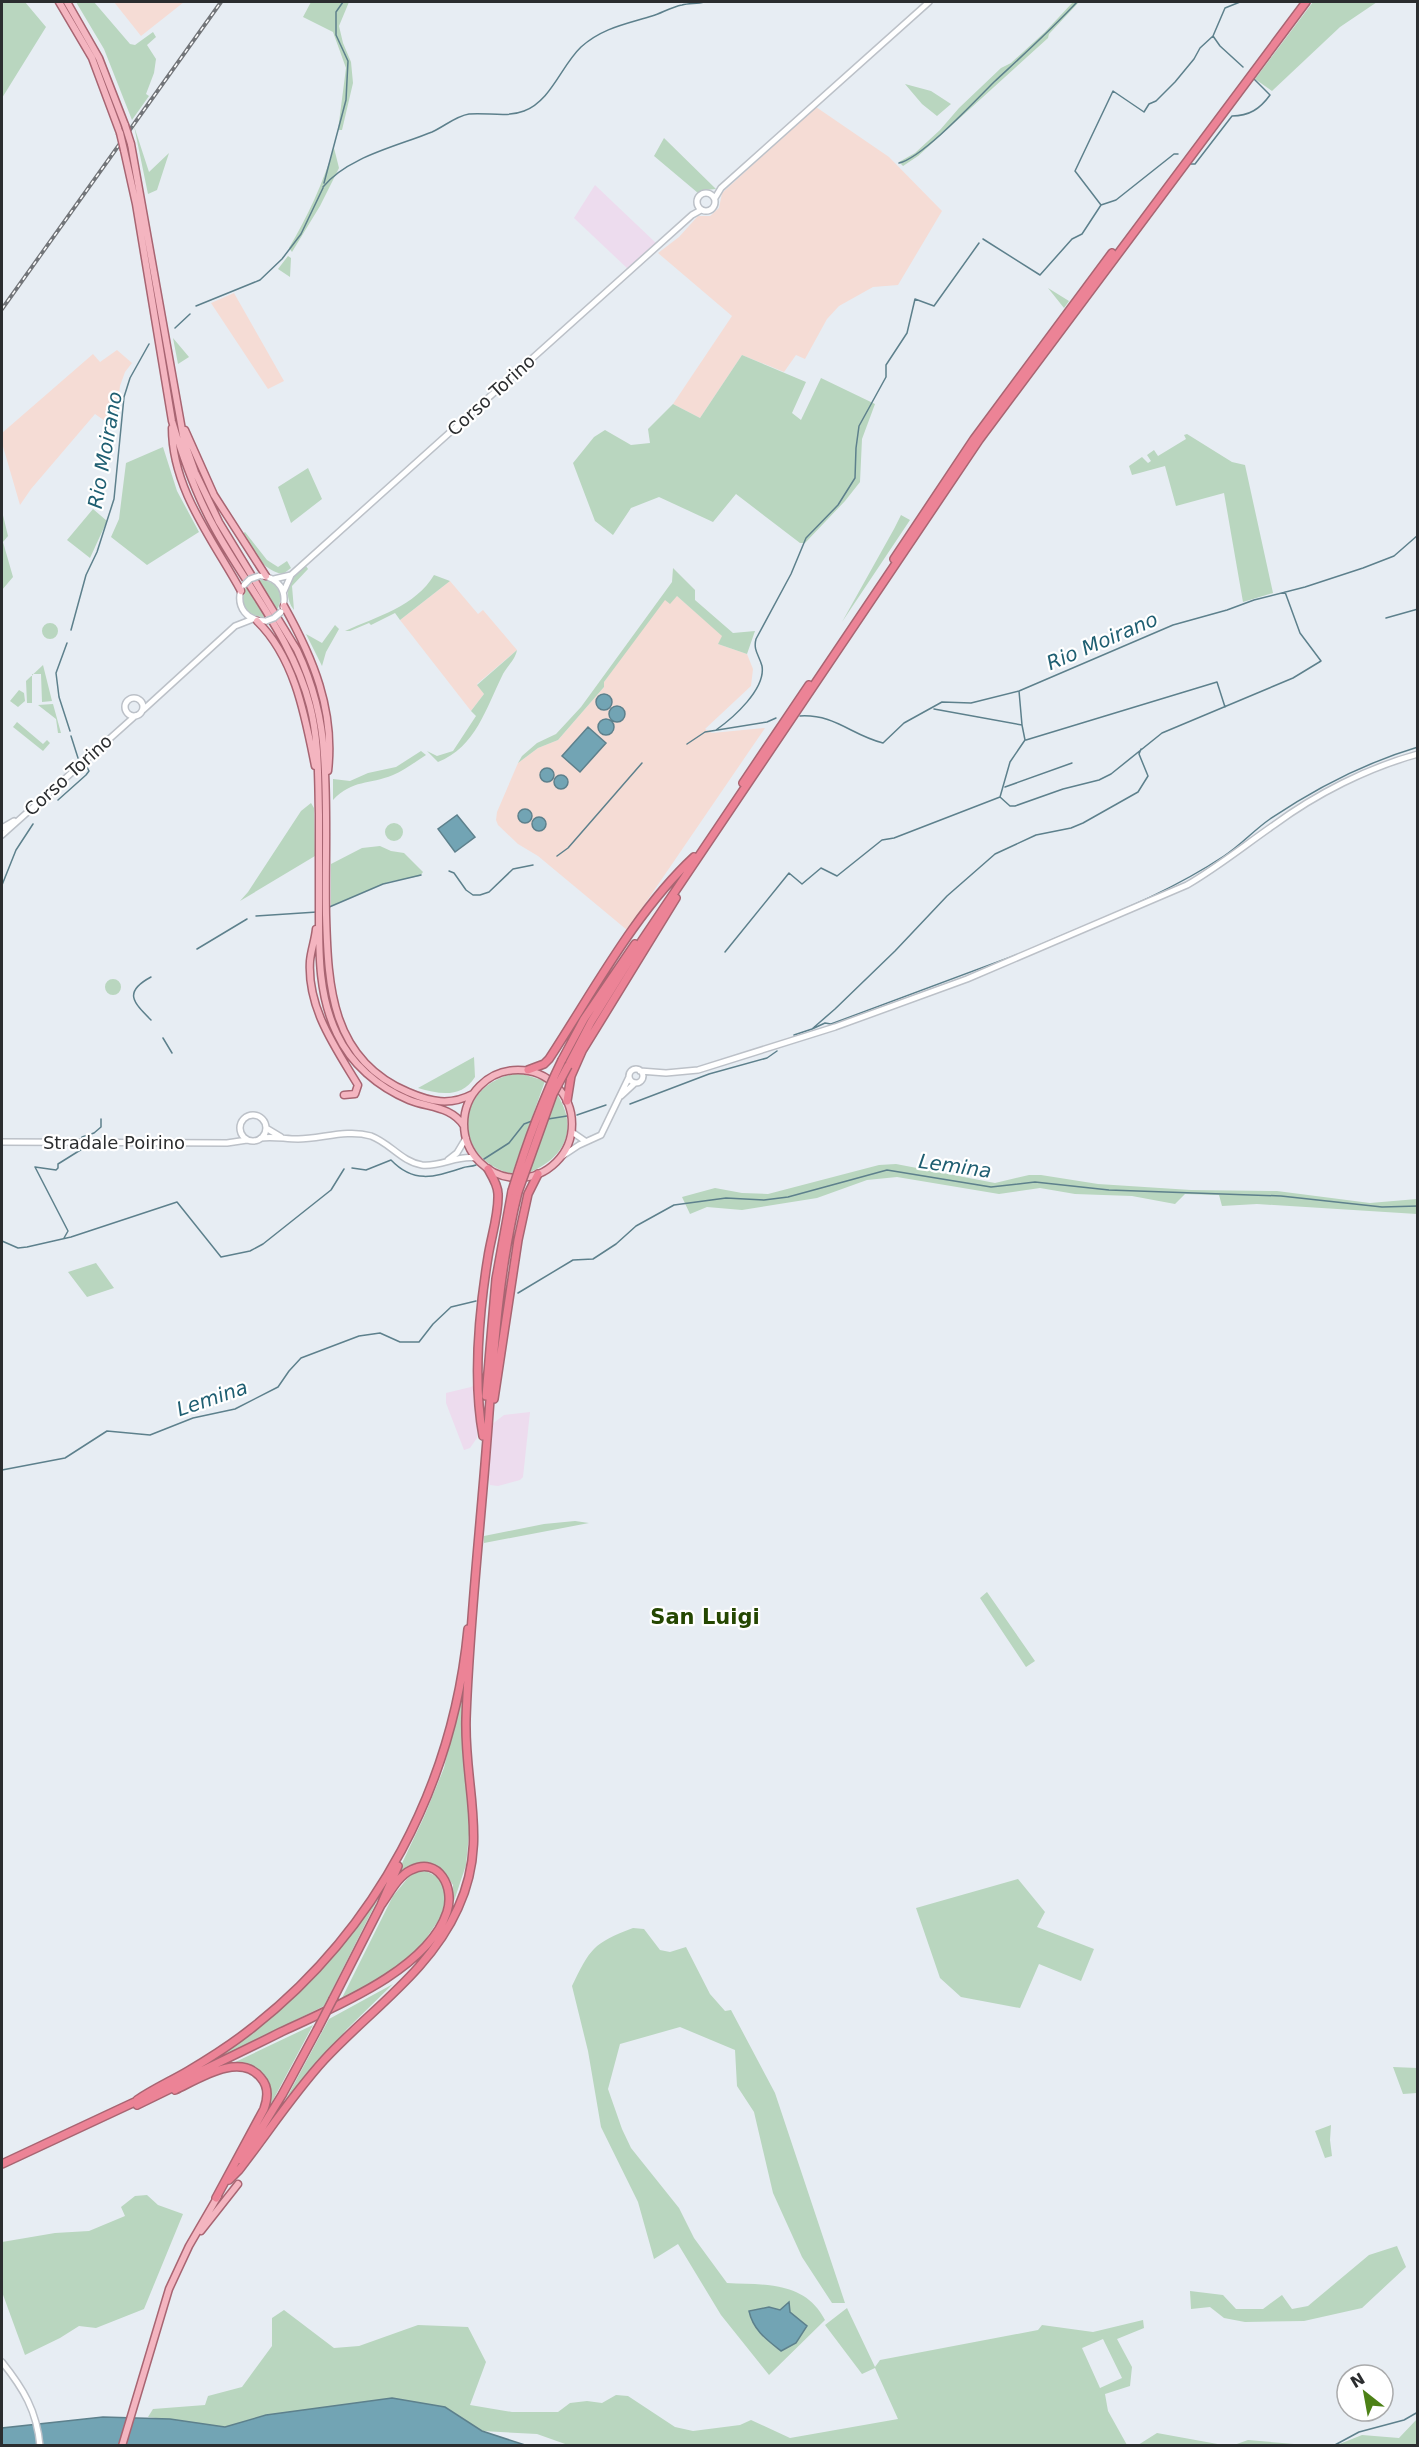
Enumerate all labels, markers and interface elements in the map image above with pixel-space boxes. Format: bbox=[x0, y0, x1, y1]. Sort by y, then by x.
street label: Corso Torino bbox=[443, 350, 539, 440]
water label: Rio Moirano bbox=[83, 390, 127, 510]
water label: Rio Moirano bbox=[1043, 607, 1161, 675]
street label: Corso Torino bbox=[20, 730, 116, 820]
street label: Stradale Poirino bbox=[43, 1132, 185, 1153]
water label: Lemina bbox=[917, 1149, 993, 1183]
water label: Lemina bbox=[173, 1375, 251, 1421]
district label: San Luigi bbox=[650, 1605, 760, 1629]
north arrow bbox=[1335, 2363, 1395, 2423]
text: N bbox=[1347, 2369, 1368, 2392]

